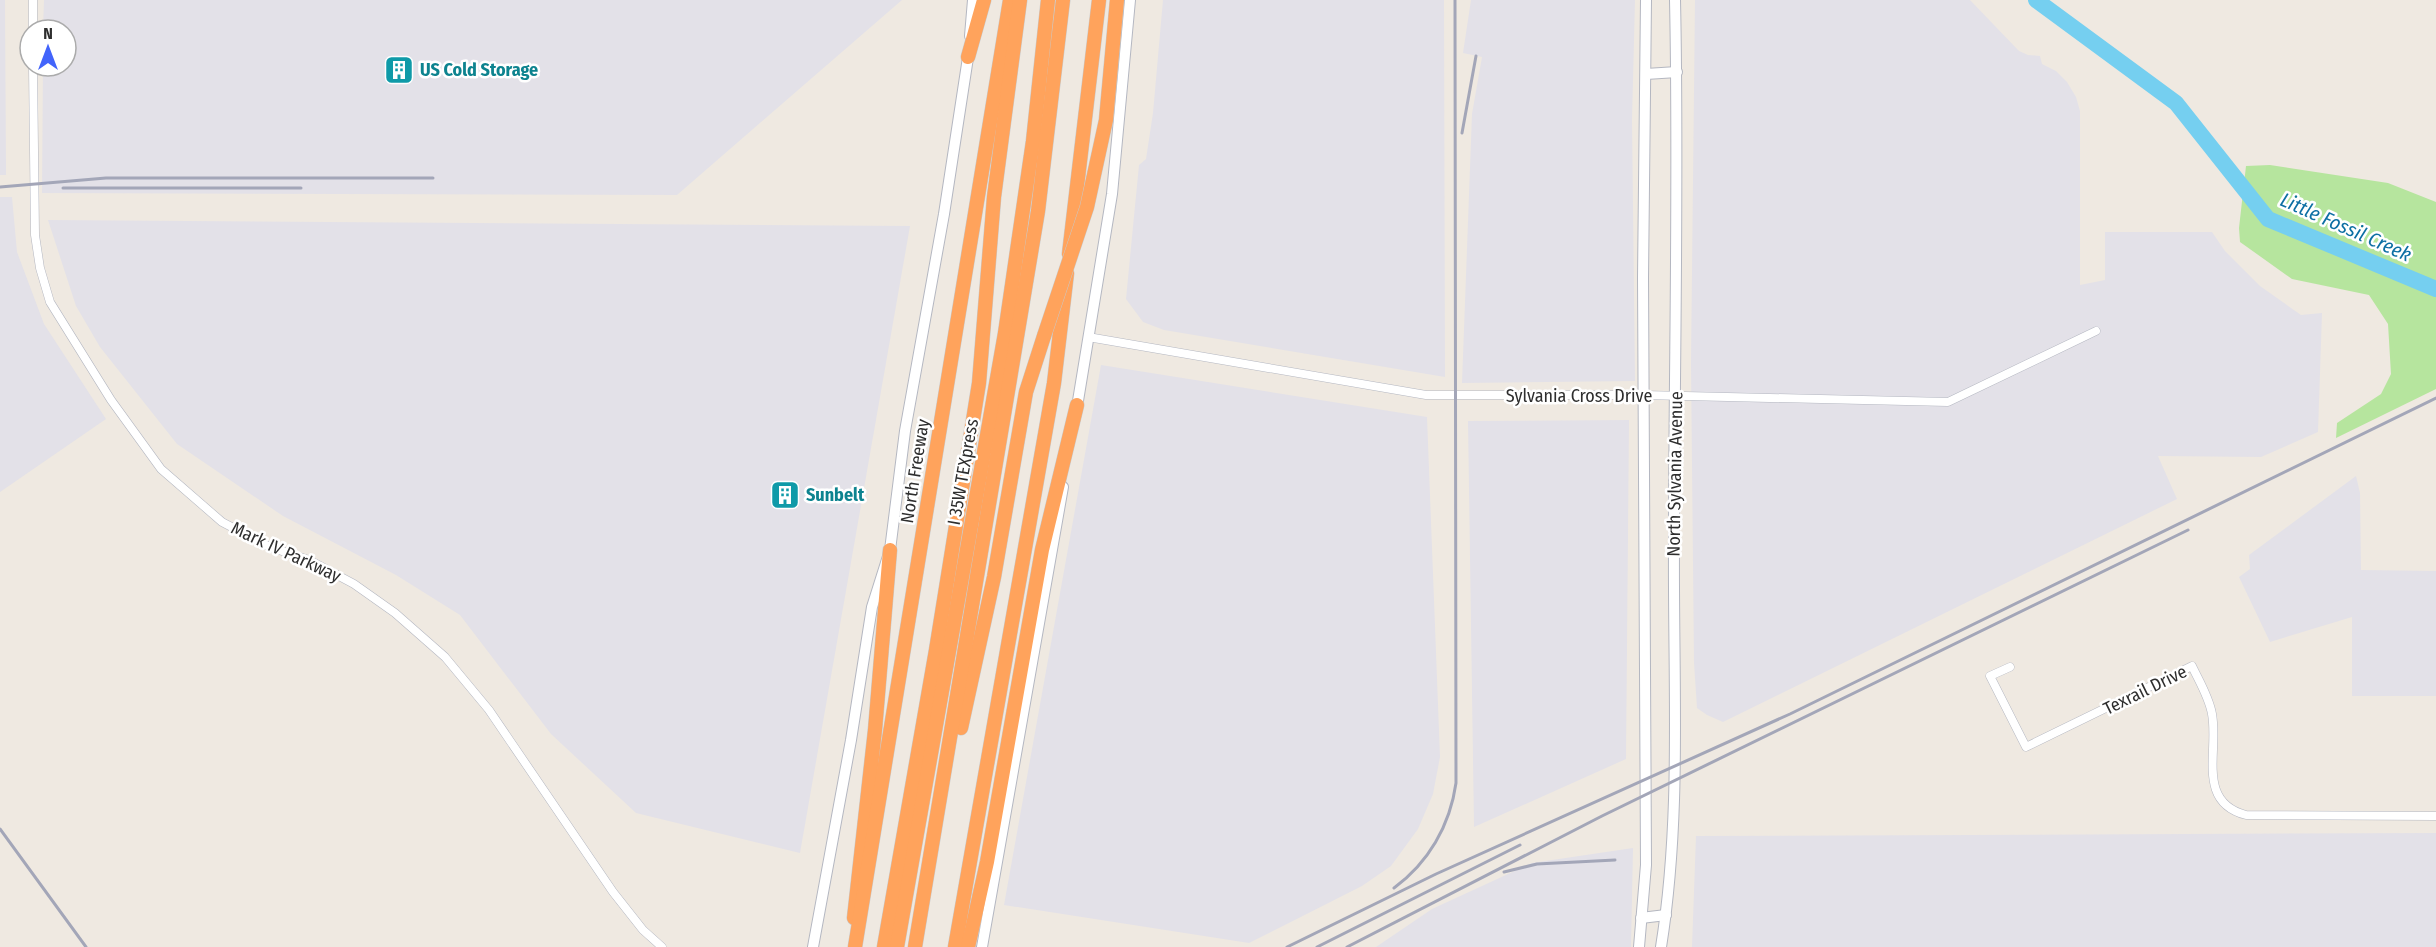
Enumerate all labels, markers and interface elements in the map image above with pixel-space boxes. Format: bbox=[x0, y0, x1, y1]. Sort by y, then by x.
north arrow bbox=[18, 18, 78, 78]
text: N bbox=[43, 24, 53, 43]
building icon: US Cold Storage bbox=[383, 54, 415, 86]
place label: US Cold Storage bbox=[420, 59, 538, 81]
water label: Little Fossil Creek bbox=[2277, 187, 2415, 267]
street label: Sylvania Cross Drive bbox=[1506, 385, 1652, 407]
street label: North Sylvania Avenue bbox=[1663, 391, 1687, 557]
street label: North Freeway bbox=[896, 417, 934, 525]
street label: I 35W TEXpress bbox=[943, 417, 983, 527]
building icon: Sunbelt bbox=[769, 479, 801, 511]
place label: Sunbelt bbox=[806, 484, 865, 506]
street label: Mark IV Parkway bbox=[228, 517, 344, 587]
street label: Texrail Drive bbox=[2100, 660, 2190, 720]

